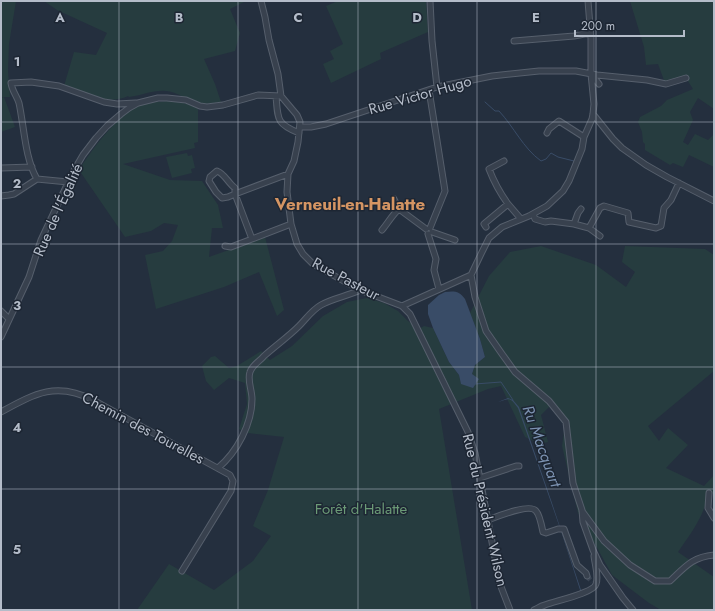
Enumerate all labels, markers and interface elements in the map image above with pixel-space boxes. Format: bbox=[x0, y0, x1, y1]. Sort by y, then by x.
text: A bbox=[54, 8, 65, 27]
text: B bbox=[175, 8, 184, 27]
text: C bbox=[293, 8, 303, 27]
text: D bbox=[412, 8, 422, 27]
text: E bbox=[532, 8, 540, 27]
scale bar bbox=[575, 12, 684, 38]
text: 200 m bbox=[581, 17, 615, 35]
text: 1 bbox=[14, 52, 20, 71]
street label: Rue Victor Hugo bbox=[366, 70, 474, 120]
street label: Rue de l'Égalité bbox=[28, 160, 88, 260]
text: 2 bbox=[13, 174, 21, 193]
district label: Verneuil-en-Halatte bbox=[274, 192, 425, 216]
street label: Rue Pasteur bbox=[308, 252, 385, 306]
text: 3 bbox=[13, 296, 21, 315]
street label: Chemin des Tourelles bbox=[78, 386, 208, 470]
water label: Ru Macquart bbox=[517, 402, 568, 491]
text: 4 bbox=[12, 418, 22, 437]
street label: Rue du Président Wilson bbox=[457, 431, 513, 589]
park label: Forêt d'Halatte bbox=[315, 498, 407, 520]
text: 5 bbox=[13, 540, 21, 559]

